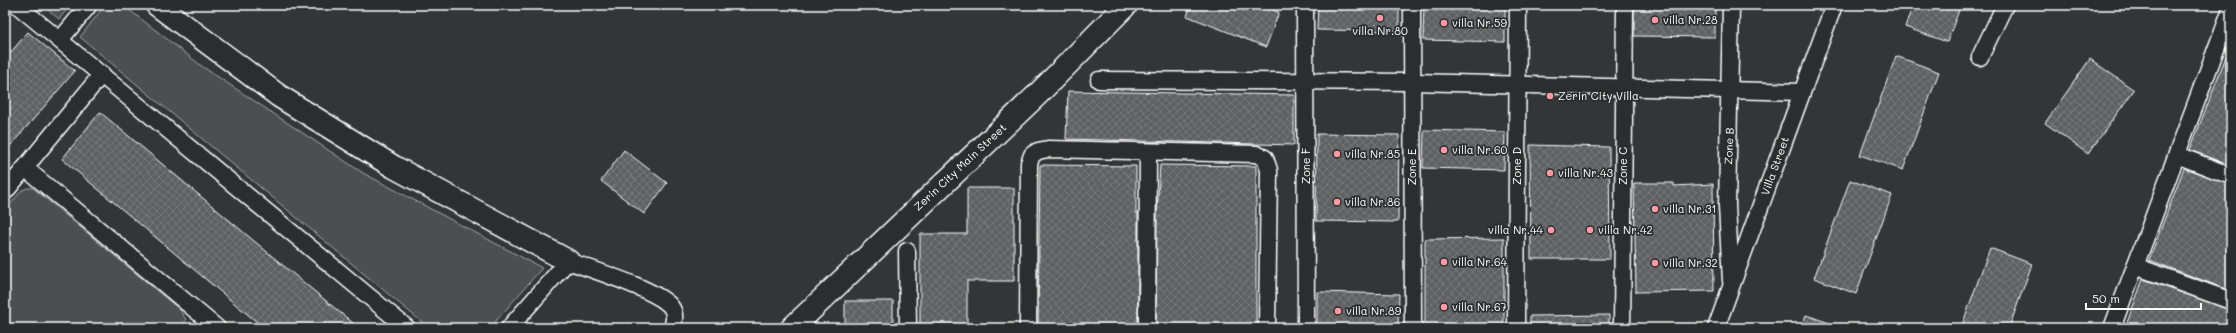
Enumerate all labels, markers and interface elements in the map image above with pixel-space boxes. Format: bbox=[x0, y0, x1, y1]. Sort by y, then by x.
place label: villa Nr.28 bbox=[1663, 12, 1718, 27]
marker: villa Nr.80 bbox=[1375, 13, 1385, 23]
place label: villa Nr.59 bbox=[1452, 15, 1507, 30]
marker: villa Nr.28 bbox=[1650, 15, 1660, 25]
marker: villa Nr.59 bbox=[1439, 18, 1449, 28]
place label: villa Nr.80 bbox=[1352, 23, 1408, 38]
place label: Zerin City Villa bbox=[1558, 88, 1639, 103]
marker: Zerin City Villa bbox=[1545, 91, 1555, 101]
street label: Zerin City Main Street bbox=[910, 120, 1009, 214]
street label: Zone B bbox=[1720, 127, 1737, 165]
street label: Villa Street bbox=[1757, 134, 1792, 197]
place label: villa Nr.60 bbox=[1452, 142, 1508, 157]
marker: villa Nr.60 bbox=[1439, 145, 1449, 155]
place label: villa Nr.85 bbox=[1345, 146, 1400, 161]
street label: Zone D bbox=[1509, 147, 1524, 185]
street label: Zone C bbox=[1615, 147, 1630, 185]
street label: Zone F bbox=[1298, 148, 1313, 184]
marker: villa Nr.85 bbox=[1332, 149, 1342, 159]
street label: Zone E bbox=[1404, 149, 1419, 185]
place label: villa Nr.43 bbox=[1558, 165, 1613, 180]
marker: villa Nr.43 bbox=[1545, 168, 1555, 178]
place label: villa Nr.86 bbox=[1345, 194, 1400, 209]
marker: villa Nr.86 bbox=[1332, 197, 1342, 207]
place label: villa Nr.31 bbox=[1663, 201, 1716, 216]
marker: villa Nr.31 bbox=[1650, 204, 1660, 214]
place label: villa Nr.44 bbox=[1488, 222, 1544, 237]
place label: villa Nr.42 bbox=[1598, 222, 1653, 237]
marker: villa Nr.44 bbox=[1546, 225, 1556, 235]
marker: villa Nr.42 bbox=[1585, 225, 1595, 235]
place label: villa Nr.64 bbox=[1452, 254, 1508, 269]
place label: villa Nr.32 bbox=[1663, 255, 1718, 270]
marker: villa Nr.64 bbox=[1439, 257, 1449, 267]
marker: villa Nr.32 bbox=[1650, 258, 1660, 268]
scale bar bbox=[2086, 285, 2201, 311]
text: 50 m bbox=[2092, 290, 2120, 306]
place label: villa Nr.67 bbox=[1452, 299, 1507, 314]
marker: villa Nr.67 bbox=[1439, 302, 1449, 312]
place label: villa Nr.89 bbox=[1346, 303, 1402, 318]
marker: villa Nr.89 bbox=[1333, 306, 1343, 316]

